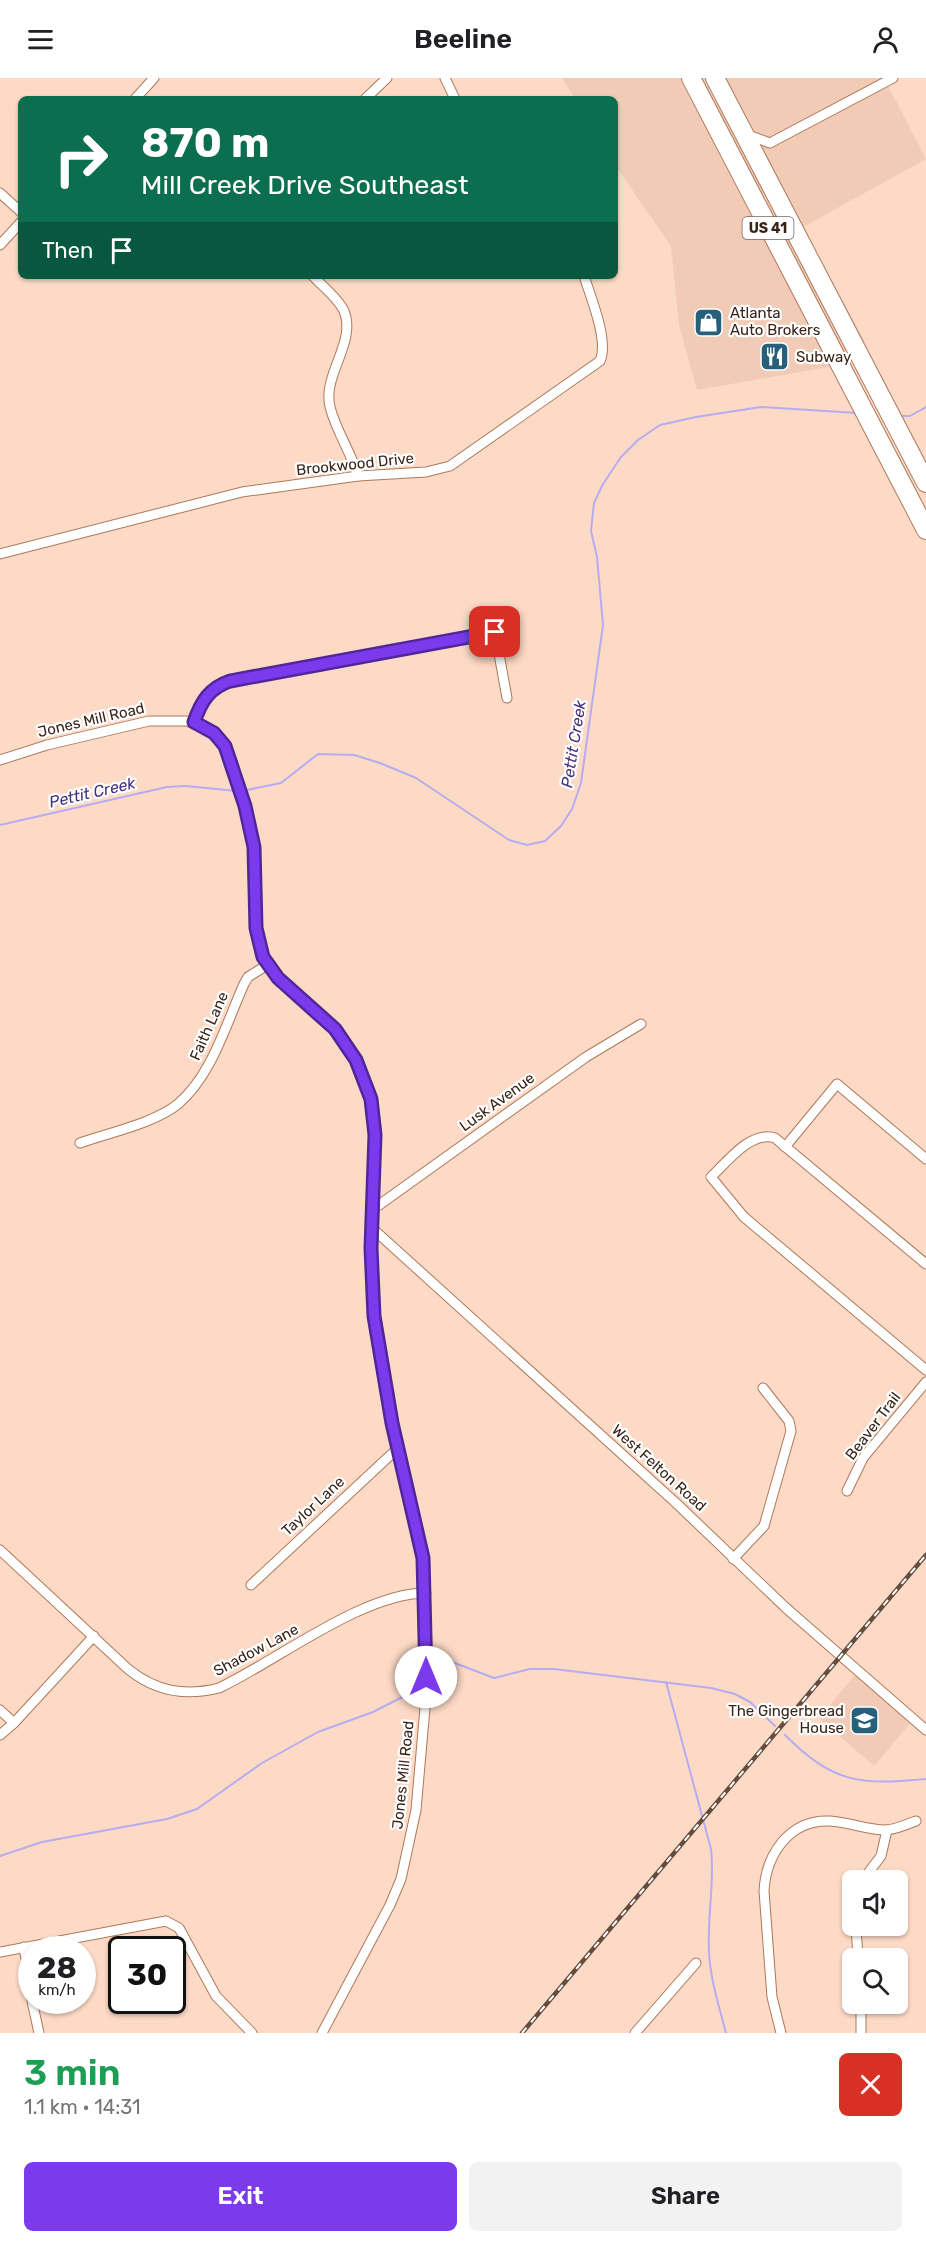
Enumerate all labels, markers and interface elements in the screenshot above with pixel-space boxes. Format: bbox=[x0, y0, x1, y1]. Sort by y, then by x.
icon: menu bbox=[24, 23, 57, 56]
text: Beeline bbox=[414, 23, 512, 55]
icon: person bbox=[869, 23, 902, 56]
text: 870 m bbox=[141, 118, 269, 168]
icon: right bbox=[42, 120, 120, 198]
text: Mill Creek Drive Southeast bbox=[141, 169, 469, 201]
road number: US 41 bbox=[742, 217, 794, 239]
icon: arrive bbox=[105, 234, 138, 267]
text: Then bbox=[42, 237, 93, 264]
place label: Atlanta Auto Brokers bbox=[730, 304, 821, 339]
shop icon: Atlanta Auto Brokers bbox=[693, 306, 725, 338]
restaurant icon: Subway bbox=[759, 341, 791, 373]
place label: Subway bbox=[796, 348, 851, 366]
street label: Brookwood Drive bbox=[295, 449, 415, 479]
pin bbox=[469, 606, 520, 657]
icon: arrive bbox=[478, 615, 511, 648]
water label: Pettit Creek bbox=[557, 698, 590, 789]
street label: Jones Mill Road bbox=[36, 699, 146, 741]
water label: Pettit Creek bbox=[47, 773, 138, 812]
street label: Faith Lane bbox=[186, 989, 232, 1063]
street label: Lusk Avenue bbox=[456, 1069, 538, 1135]
street label: Beaver Trail bbox=[842, 1389, 904, 1463]
street label: West Felton Road bbox=[608, 1421, 710, 1515]
street label: Taylor Lane bbox=[278, 1472, 348, 1540]
street label: Shadow Lane bbox=[210, 1620, 302, 1680]
position arrow bbox=[394, 1645, 458, 1709]
place label: The Gingerbread House bbox=[728, 1702, 844, 1737]
school or university icon: The Gingerbread House bbox=[849, 1704, 881, 1736]
street label: Jones Mill Road bbox=[388, 1720, 418, 1830]
map controls bbox=[842, 1870, 908, 2014]
button: sound bbox=[842, 1870, 908, 1936]
speed limit sign: 30 bbox=[108, 1936, 186, 2014]
button: search bbox=[842, 1948, 908, 2014]
text: 28 bbox=[37, 1950, 77, 1986]
text: km/h bbox=[38, 1981, 76, 1999]
text: 3 min bbox=[24, 2051, 121, 2094]
button: close bbox=[839, 2053, 902, 2116]
text: 1.1 km · 14:31 bbox=[24, 2095, 141, 2119]
button: Exit bbox=[24, 2162, 457, 2231]
button: Share bbox=[469, 2162, 902, 2231]

